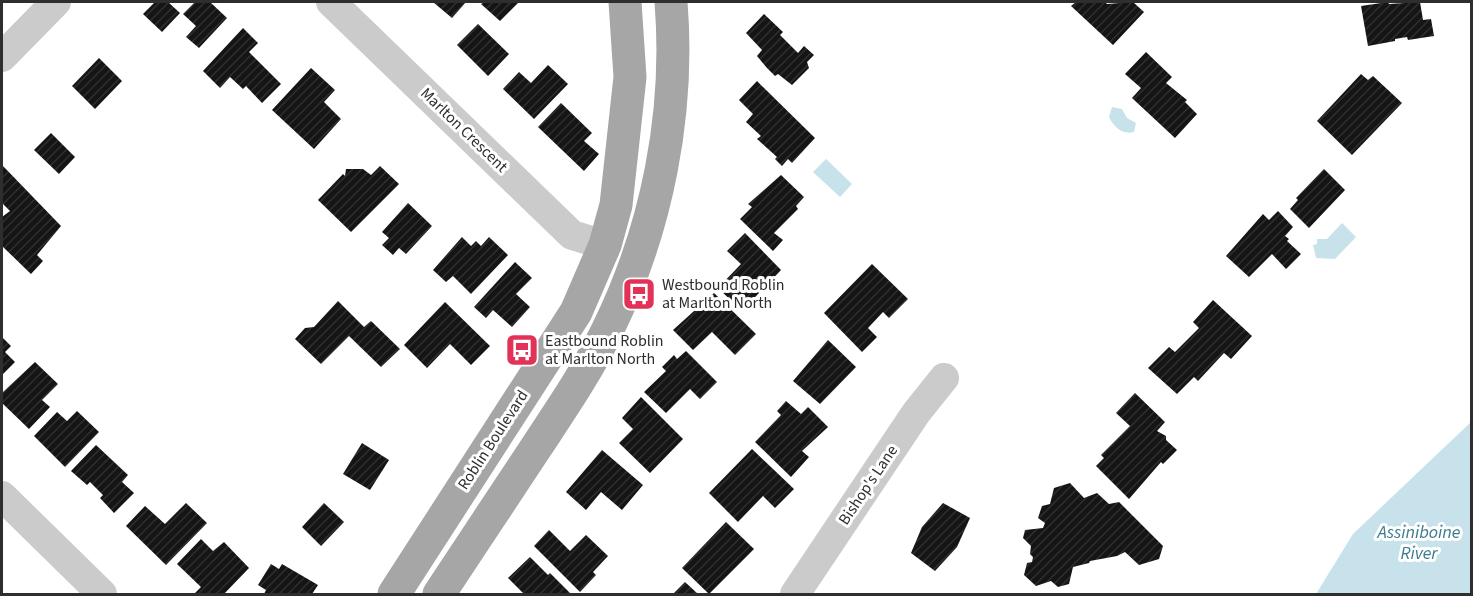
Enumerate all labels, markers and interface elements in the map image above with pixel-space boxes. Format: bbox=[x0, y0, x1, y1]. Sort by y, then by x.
street label: Marlton Crescent bbox=[416, 83, 513, 178]
place label: Westbound Roblin at Marlton North bbox=[662, 274, 785, 314]
bus stop icon: Westbound Roblin at Marlton North bbox=[621, 276, 657, 312]
place label: Eastbound Roblin at Marlton North bbox=[545, 330, 664, 370]
bus stop icon: Eastbound Roblin at Marlton North bbox=[504, 332, 540, 368]
street label: Roblin Boulevard bbox=[453, 386, 533, 494]
street label: Bishop's Lane bbox=[833, 441, 903, 529]
water label: Assiniboine River bbox=[1377, 520, 1461, 566]

